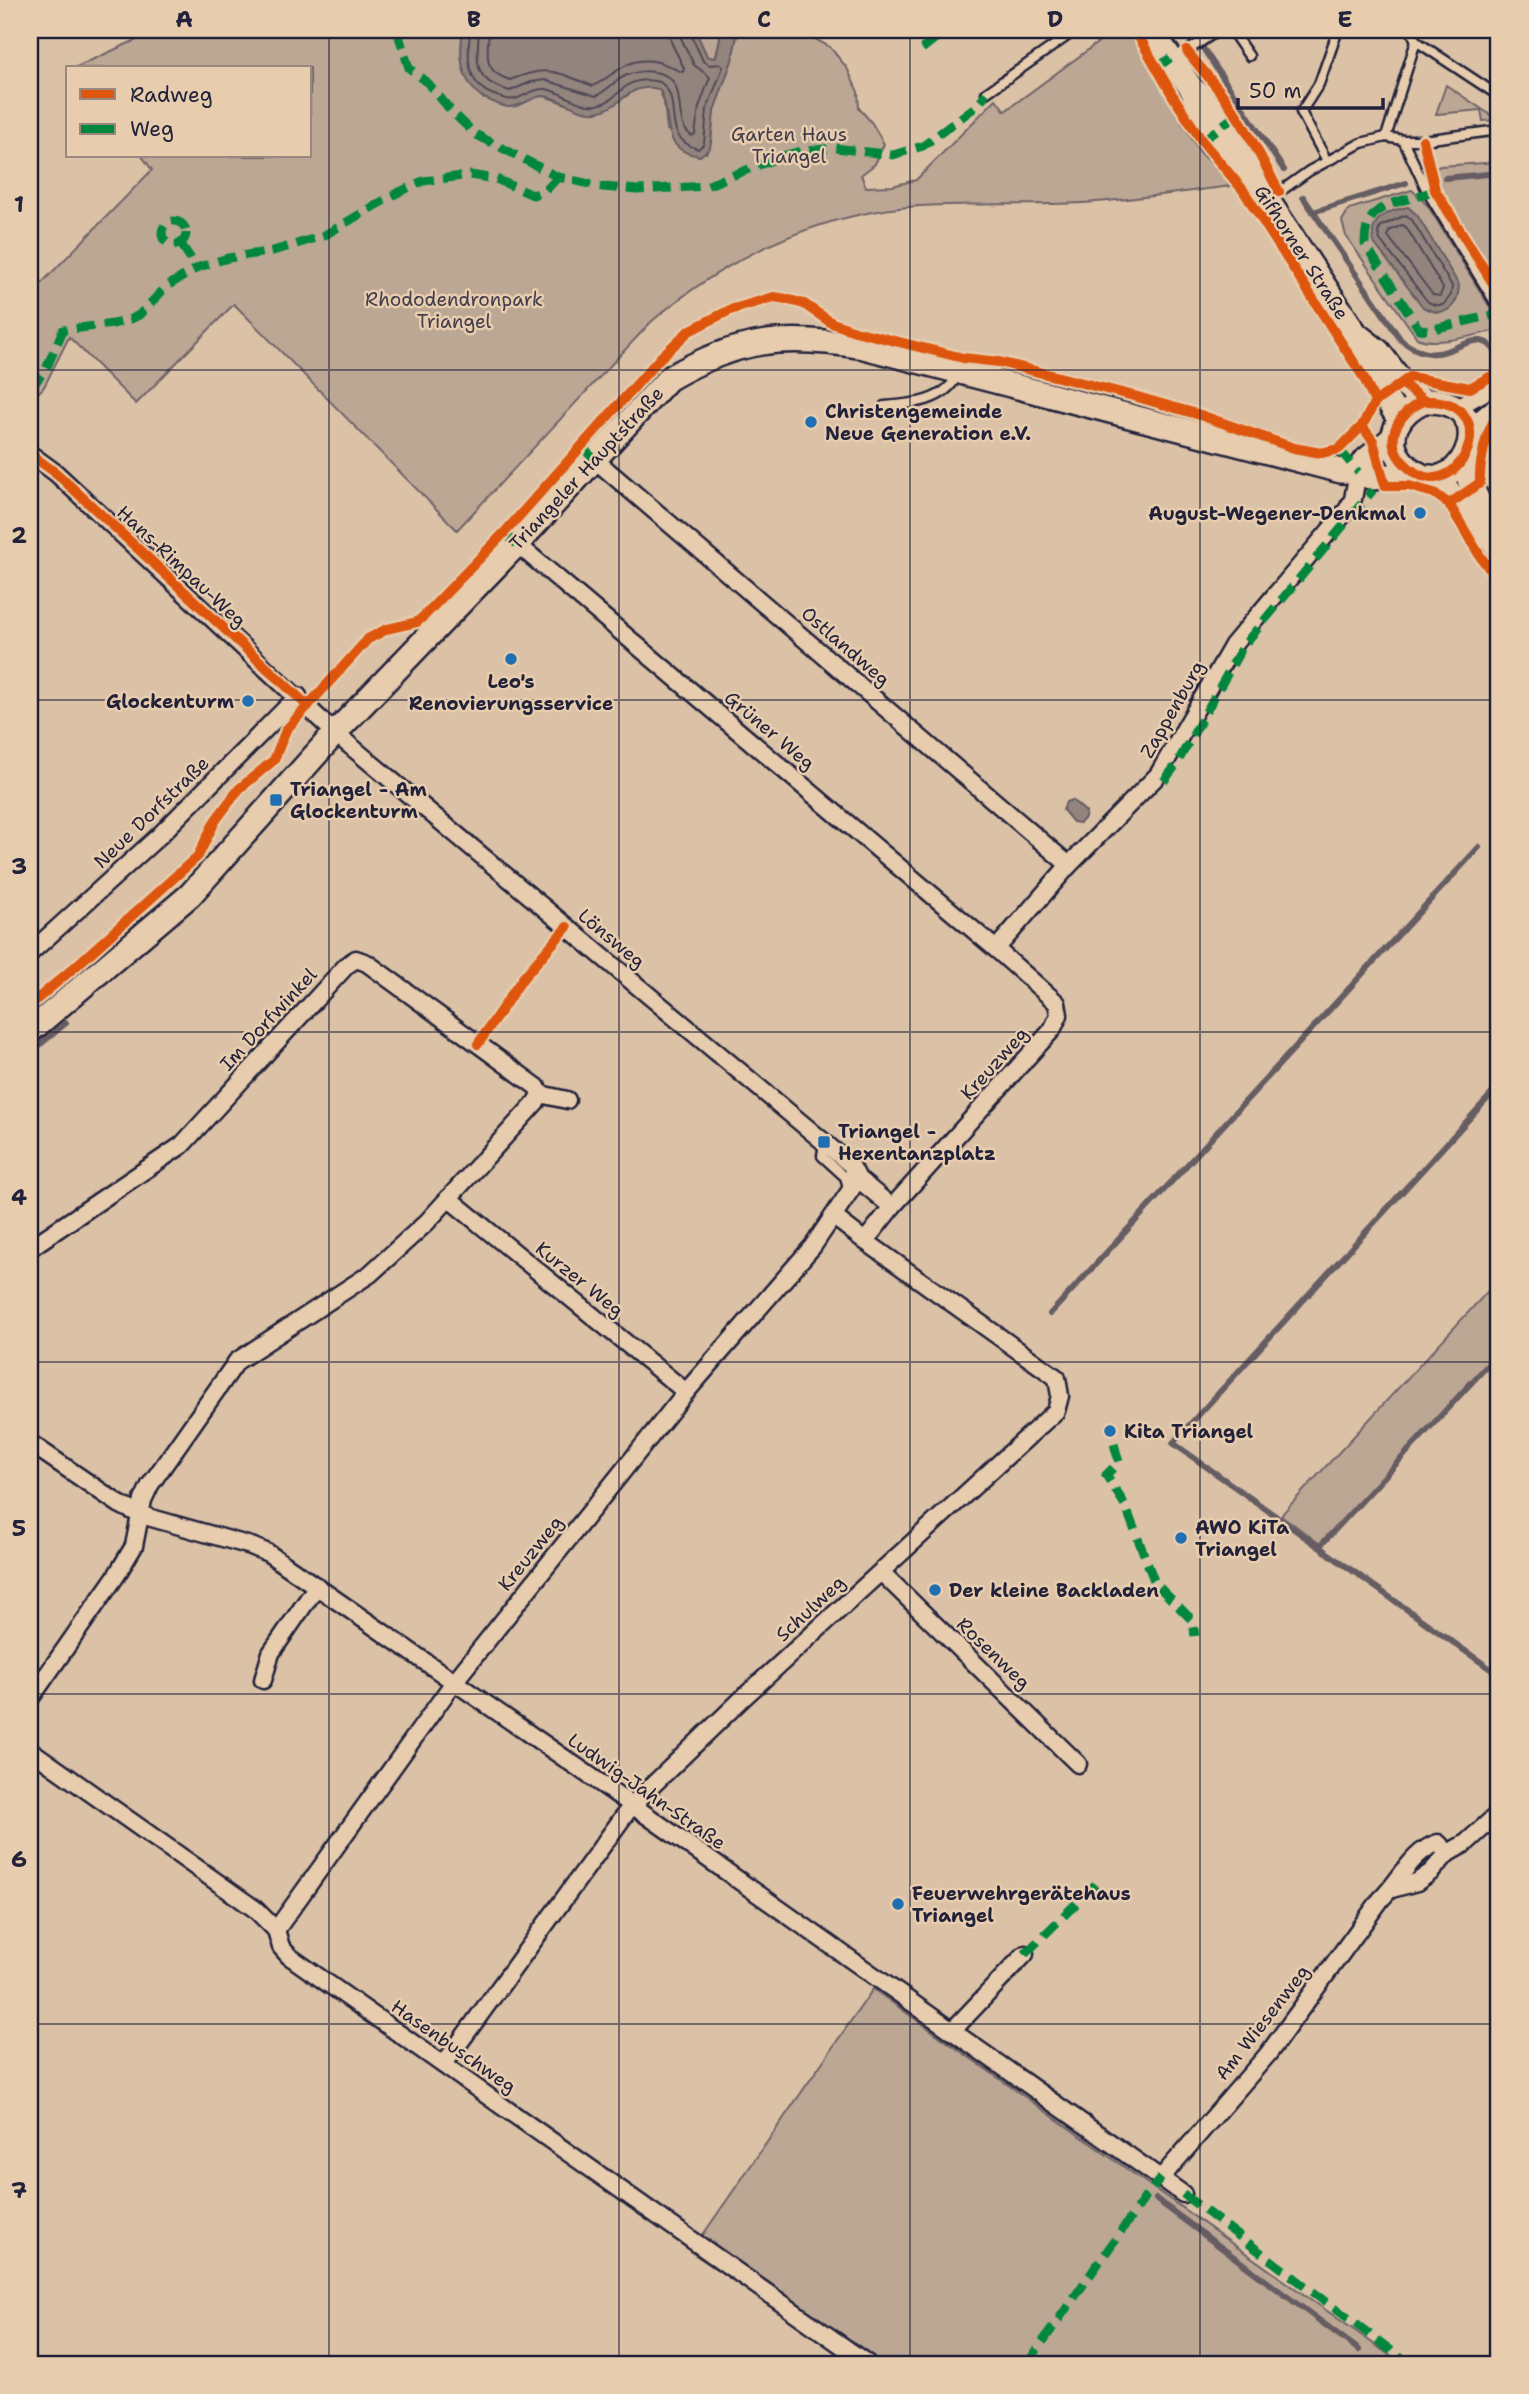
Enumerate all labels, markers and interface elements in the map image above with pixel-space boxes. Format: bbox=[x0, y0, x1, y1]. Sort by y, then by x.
text: A bbox=[175, 4, 193, 34]
text: B bbox=[467, 4, 481, 34]
text: C bbox=[757, 4, 771, 34]
text: D bbox=[1047, 4, 1063, 34]
text: E bbox=[1337, 4, 1353, 34]
legend bbox=[66, 66, 312, 158]
scale bar bbox=[1238, 66, 1384, 110]
text: 50 m bbox=[1249, 77, 1302, 105]
text: Radweg bbox=[130, 81, 213, 109]
text: Weg bbox=[130, 115, 174, 143]
park label: Garten Haus Triangel bbox=[731, 122, 847, 169]
street label: Gifhorner Straße bbox=[1249, 180, 1355, 324]
text: 1 bbox=[14, 189, 24, 219]
park label: Rhododendronpark Triangel bbox=[365, 287, 543, 334]
street label: Triangeler Hauptstraße bbox=[504, 381, 669, 556]
place label: Christengemeinde Neue Generation e.V. bbox=[825, 399, 1031, 446]
marker: Christengemeinde Neue Generation e.V. bbox=[803, 414, 819, 430]
street label: Hans-Rimpau-Weg bbox=[112, 500, 252, 633]
place label: August-Wegener-Denkmal bbox=[1148, 501, 1406, 526]
marker: August-Wegener-Denkmal bbox=[1412, 505, 1428, 521]
text: 2 bbox=[11, 520, 27, 550]
street label: Ostlandweg bbox=[796, 601, 895, 692]
marker: Leo's Renovierungsservice bbox=[503, 651, 519, 667]
street label: Zappenburg bbox=[1135, 656, 1210, 762]
place label: Leo's Renovierungsservice bbox=[409, 669, 613, 716]
street label: Grüner Weg bbox=[719, 685, 820, 776]
place label: Glockenturm bbox=[106, 689, 234, 714]
marker: Glockenturm bbox=[240, 693, 256, 709]
street label: Neue Dorfstraße bbox=[88, 751, 214, 874]
place label: Triangel - Am Glockenturm bbox=[290, 777, 427, 824]
marker: Triangel - Am Glockenturm bbox=[268, 792, 284, 808]
text: 3 bbox=[11, 851, 27, 881]
street label: Lönsweg bbox=[573, 903, 650, 974]
street label: Im Dorfwinkel bbox=[214, 962, 323, 1076]
street label: Kreuzweg bbox=[955, 1022, 1034, 1105]
place label: Triangel - Hexentanzplatz bbox=[838, 1119, 996, 1166]
marker: Triangel - Hexentanzplatz bbox=[816, 1134, 832, 1150]
text: 4 bbox=[11, 1182, 27, 1212]
street label: Kurzer Weg bbox=[530, 1236, 629, 1323]
place label: Kita Triangel bbox=[1124, 1419, 1254, 1444]
marker: Kita Triangel bbox=[1102, 1423, 1118, 1439]
street label: Kreuzweg bbox=[492, 1510, 568, 1596]
text: 5 bbox=[12, 1513, 26, 1543]
place label: AWO KiTa Triangel bbox=[1195, 1515, 1289, 1562]
marker: AWO KiTa Triangel bbox=[1173, 1530, 1189, 1546]
street label: Schulweg bbox=[770, 1570, 850, 1647]
place label: Der kleine Backladen bbox=[949, 1578, 1159, 1603]
marker: Der kleine Backladen bbox=[927, 1582, 943, 1598]
street label: Rosenweg bbox=[951, 1612, 1036, 1695]
street label: Ludwig-Jahn-Straße bbox=[563, 1727, 731, 1855]
text: 6 bbox=[11, 1844, 27, 1874]
place label: Feuerwehrgerätehaus Triangel bbox=[912, 1881, 1131, 1928]
marker: Feuerwehrgerätehaus Triangel bbox=[890, 1896, 906, 1912]
street label: Am Wiesenweg bbox=[1209, 1960, 1315, 2085]
street label: Hasenbuschweg bbox=[386, 1994, 521, 2099]
text: 7 bbox=[11, 2175, 27, 2205]

